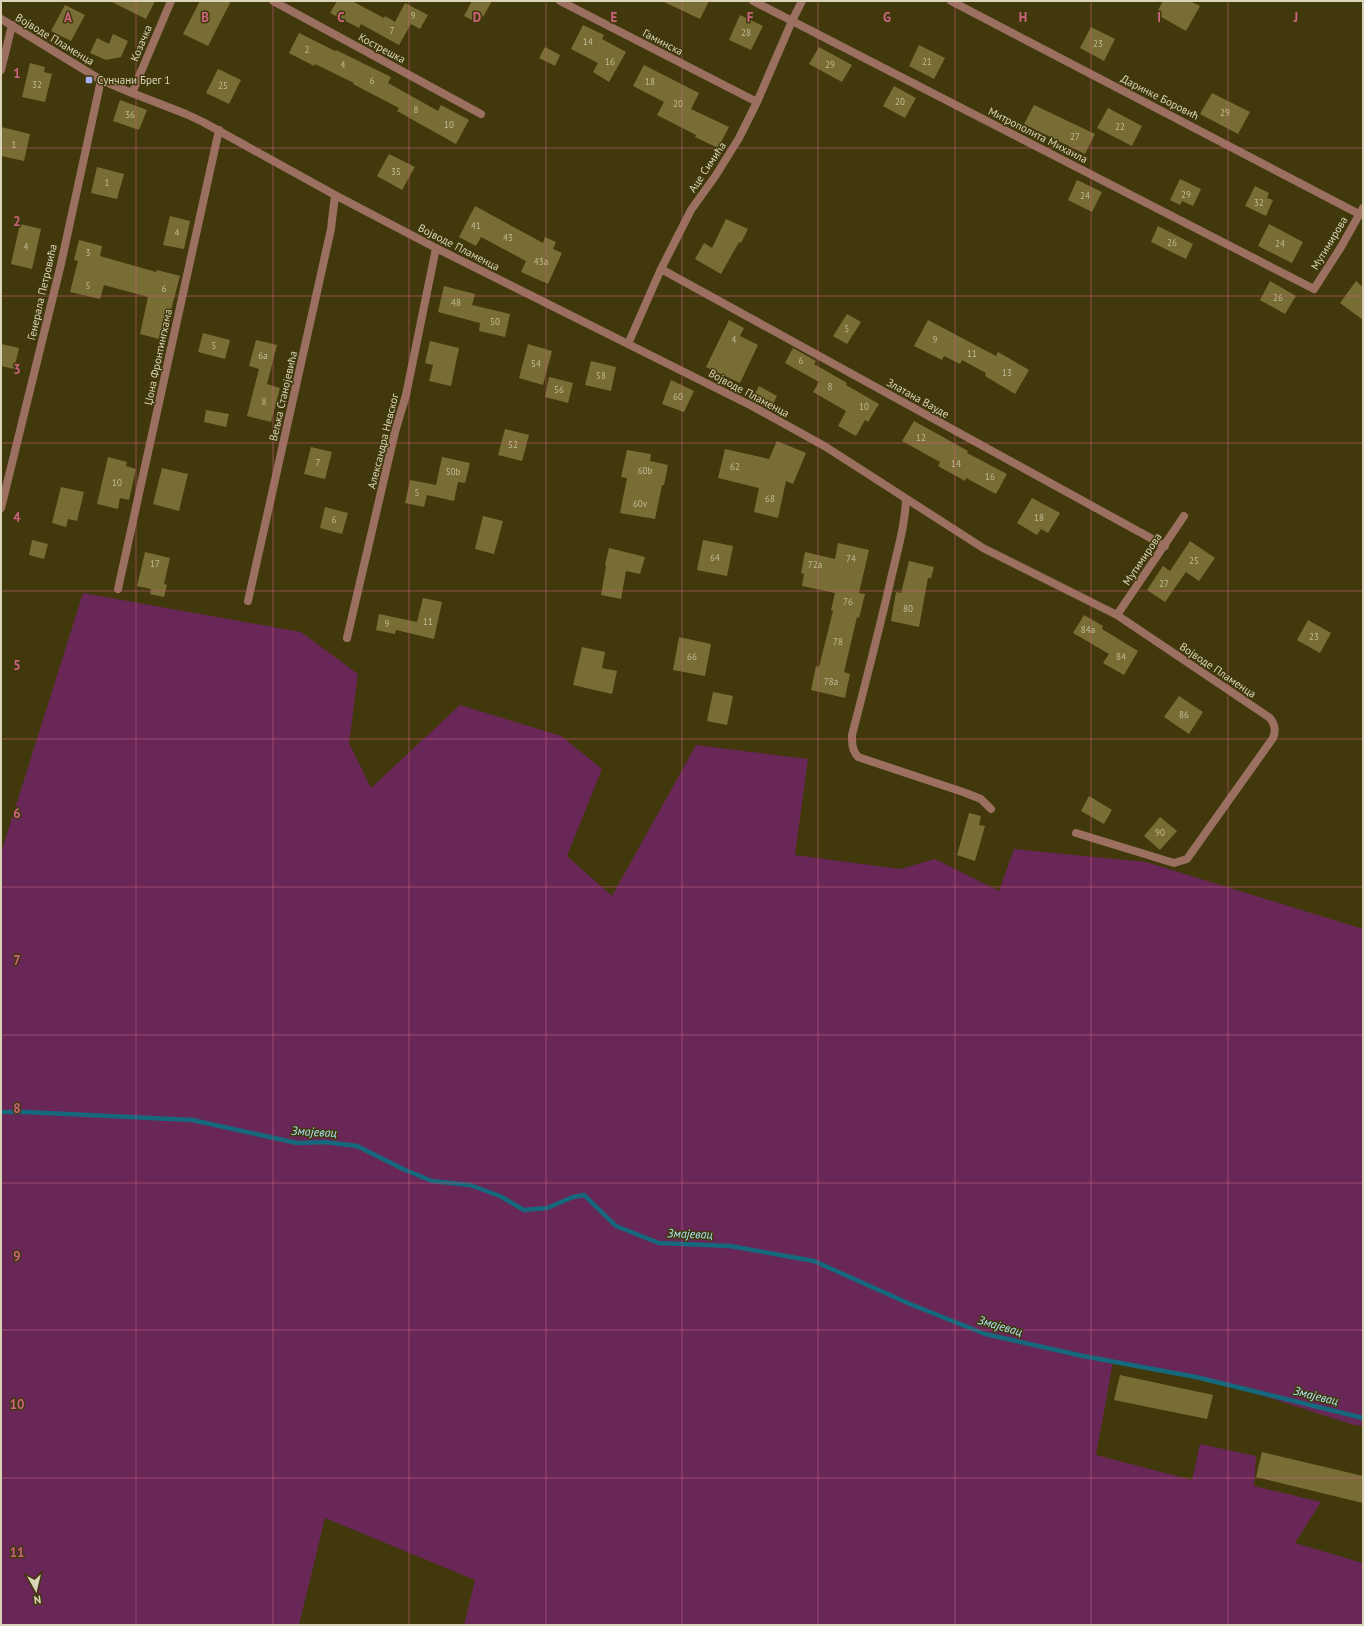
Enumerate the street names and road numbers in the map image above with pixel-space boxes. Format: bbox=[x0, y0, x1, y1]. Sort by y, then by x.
street label: Војводе Пламенца bbox=[13, 10, 97, 68]
street label: Козачка bbox=[127, 23, 155, 63]
street label: Гаминска bbox=[640, 26, 686, 58]
street label: Кострешка bbox=[356, 30, 408, 66]
street label: Даринке Боровић bbox=[1119, 71, 1201, 123]
street label: Митрополита Михаила bbox=[986, 104, 1090, 166]
street label: Аце Симића bbox=[685, 139, 729, 195]
street label: Мутимирова bbox=[1308, 214, 1350, 272]
street label: Војводе Пламенца bbox=[416, 220, 502, 274]
street label: Генерала Петровића bbox=[24, 243, 60, 341]
street label: Џона Фронтингхама bbox=[141, 308, 175, 406]
street label: Вељка Станојевића bbox=[266, 349, 300, 443]
street label: Војводе Пламенца bbox=[706, 366, 792, 420]
street label: Златана Вауде bbox=[884, 375, 952, 421]
street label: Александра Невског bbox=[364, 391, 402, 490]
street label: Мутимирова bbox=[1119, 530, 1165, 588]
street label: Војводе Пламенца bbox=[1177, 639, 1259, 701]

